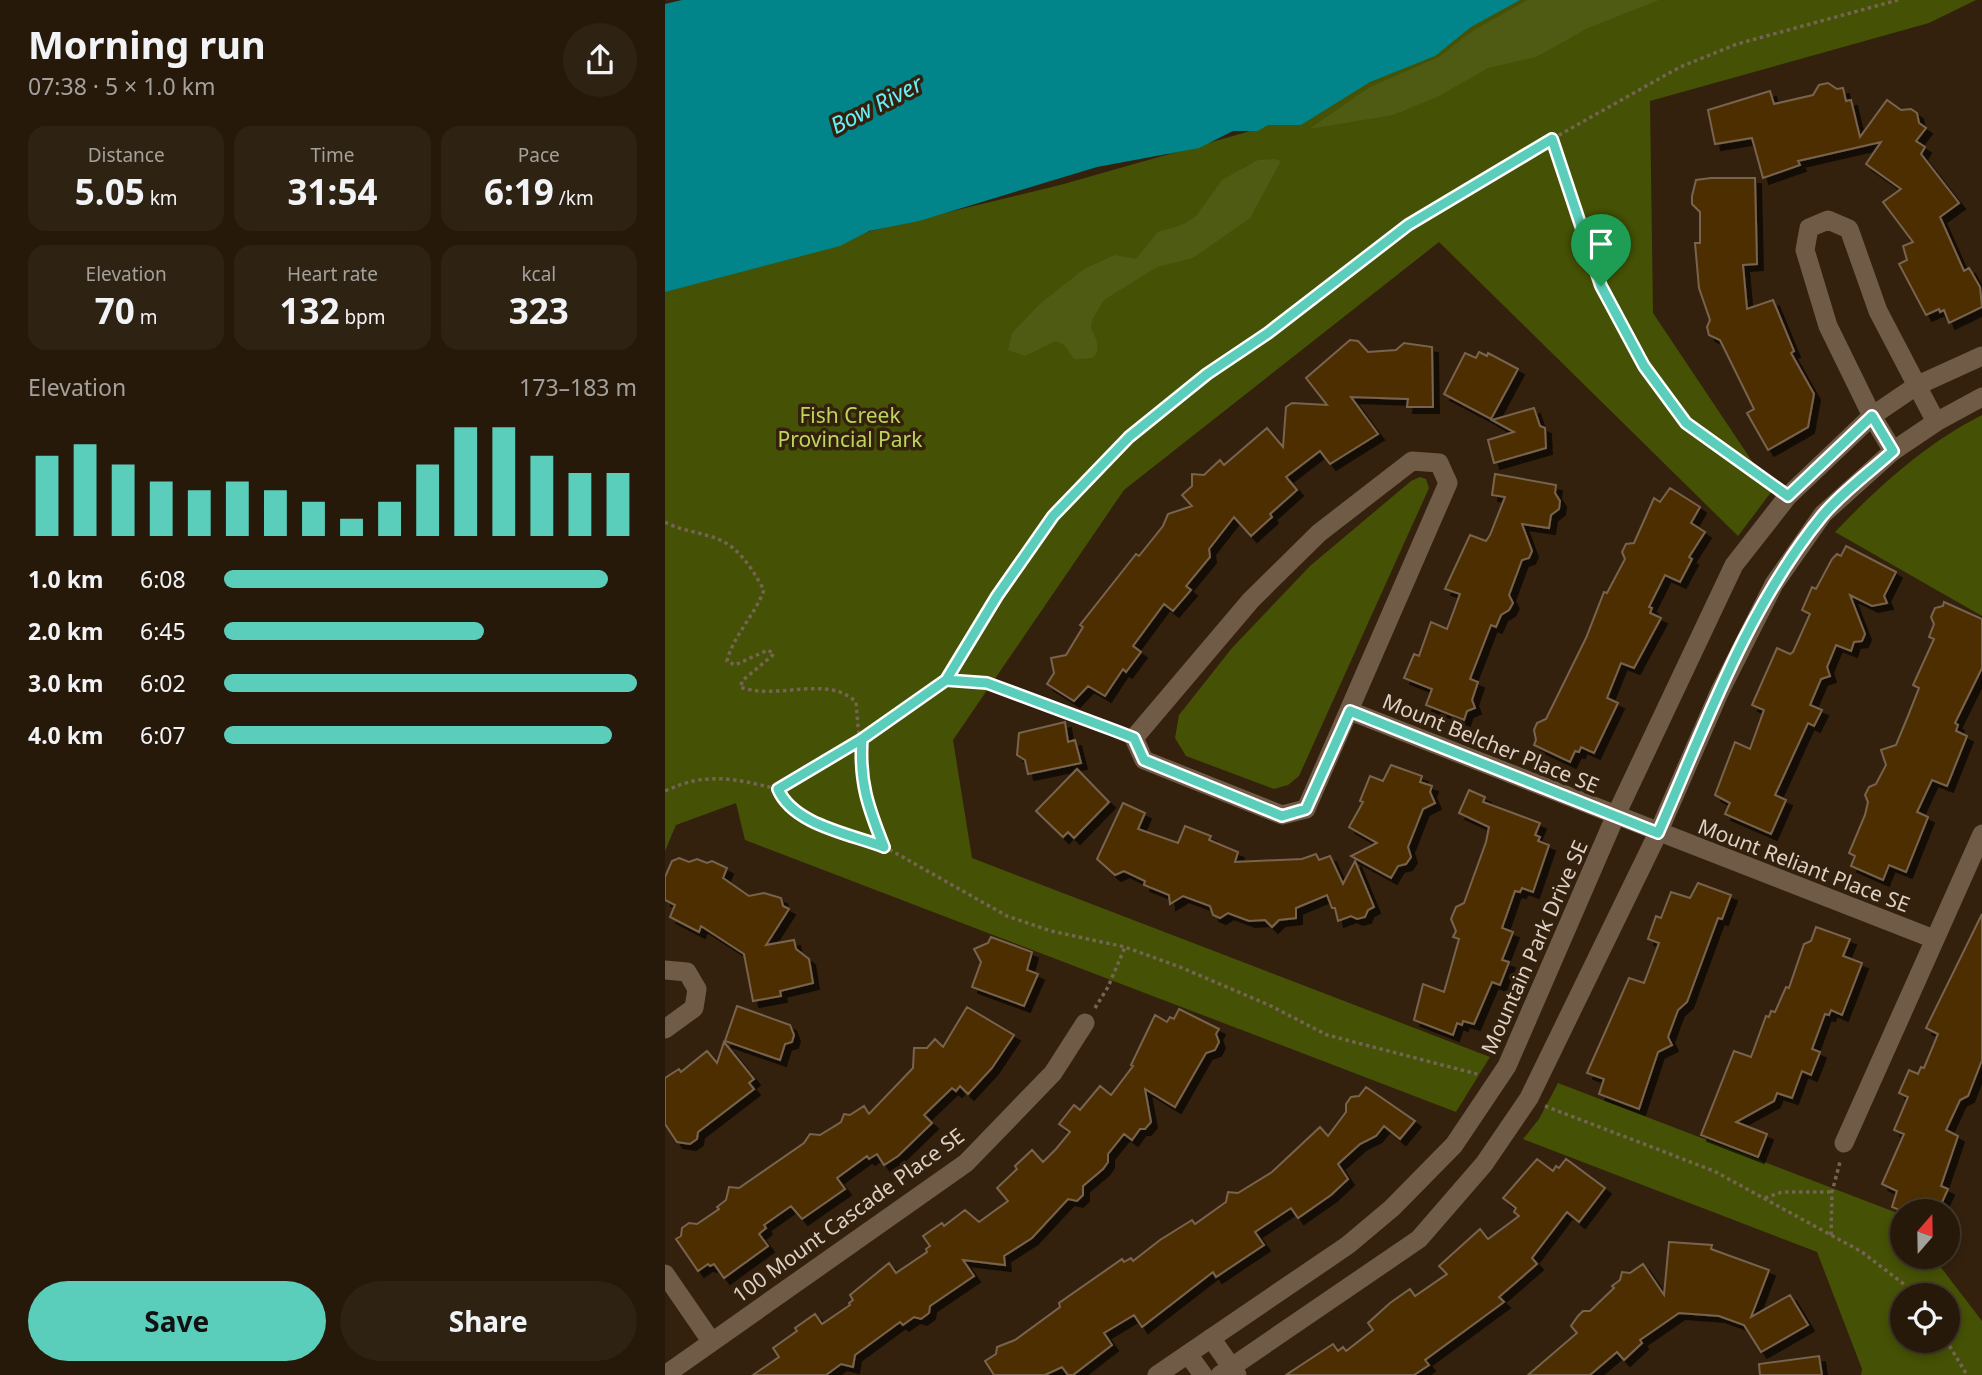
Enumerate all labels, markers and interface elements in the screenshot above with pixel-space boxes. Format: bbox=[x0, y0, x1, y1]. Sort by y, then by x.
text: Morning run bbox=[28, 18, 266, 70]
button: share bbox=[563, 23, 637, 97]
water label: Bow River bbox=[824, 67, 928, 141]
text: 07:38 · 5 × 1.0 km bbox=[28, 70, 215, 102]
text: Distance bbox=[88, 142, 165, 168]
text: Time bbox=[311, 142, 354, 168]
text: Pace bbox=[518, 142, 560, 168]
text: 5.05 bbox=[75, 168, 145, 215]
text: 31:54 bbox=[288, 168, 377, 215]
text: 6:19 bbox=[484, 168, 554, 215]
text: km bbox=[145, 185, 178, 211]
text: /km bbox=[554, 185, 594, 211]
pin bbox=[1571, 214, 1631, 286]
icon: arrive bbox=[1582, 225, 1620, 263]
text: Elevation bbox=[86, 261, 167, 287]
text: Heart rate bbox=[287, 261, 378, 287]
text: kcal bbox=[521, 261, 556, 287]
text: 70 bbox=[95, 287, 135, 334]
text: 132 bbox=[279, 287, 339, 334]
text: 323 bbox=[509, 287, 569, 334]
text: m bbox=[135, 304, 158, 330]
text: bpm bbox=[339, 304, 386, 330]
text: Elevation bbox=[28, 371, 126, 403]
text: 173–183 m bbox=[519, 371, 637, 403]
park label: Fish Creek Provincial Park bbox=[778, 401, 923, 453]
text: 1.0 km bbox=[28, 563, 103, 595]
text: 6:08 bbox=[140, 563, 186, 595]
text: 2.0 km bbox=[28, 615, 103, 647]
text: 6:45 bbox=[140, 615, 186, 647]
text: 3.0 km bbox=[28, 667, 103, 699]
text: 6:02 bbox=[140, 667, 186, 699]
street label: Mount Belcher Place SE bbox=[1379, 687, 1603, 799]
text: 4.0 km bbox=[28, 719, 103, 751]
text: 6:07 bbox=[140, 719, 186, 751]
street label: Mount Reliant Place SE bbox=[1694, 812, 1914, 918]
street label: Mountain Park Drive SE bbox=[1474, 836, 1594, 1058]
street label: 100 Mount Cascade Place SE bbox=[727, 1121, 969, 1309]
north arrow bbox=[1890, 1199, 1960, 1269]
map controls bbox=[1890, 1199, 1960, 1353]
button: Save bbox=[28, 1281, 326, 1361]
button: Share bbox=[340, 1281, 637, 1361]
button: locate bbox=[1890, 1283, 1960, 1353]

